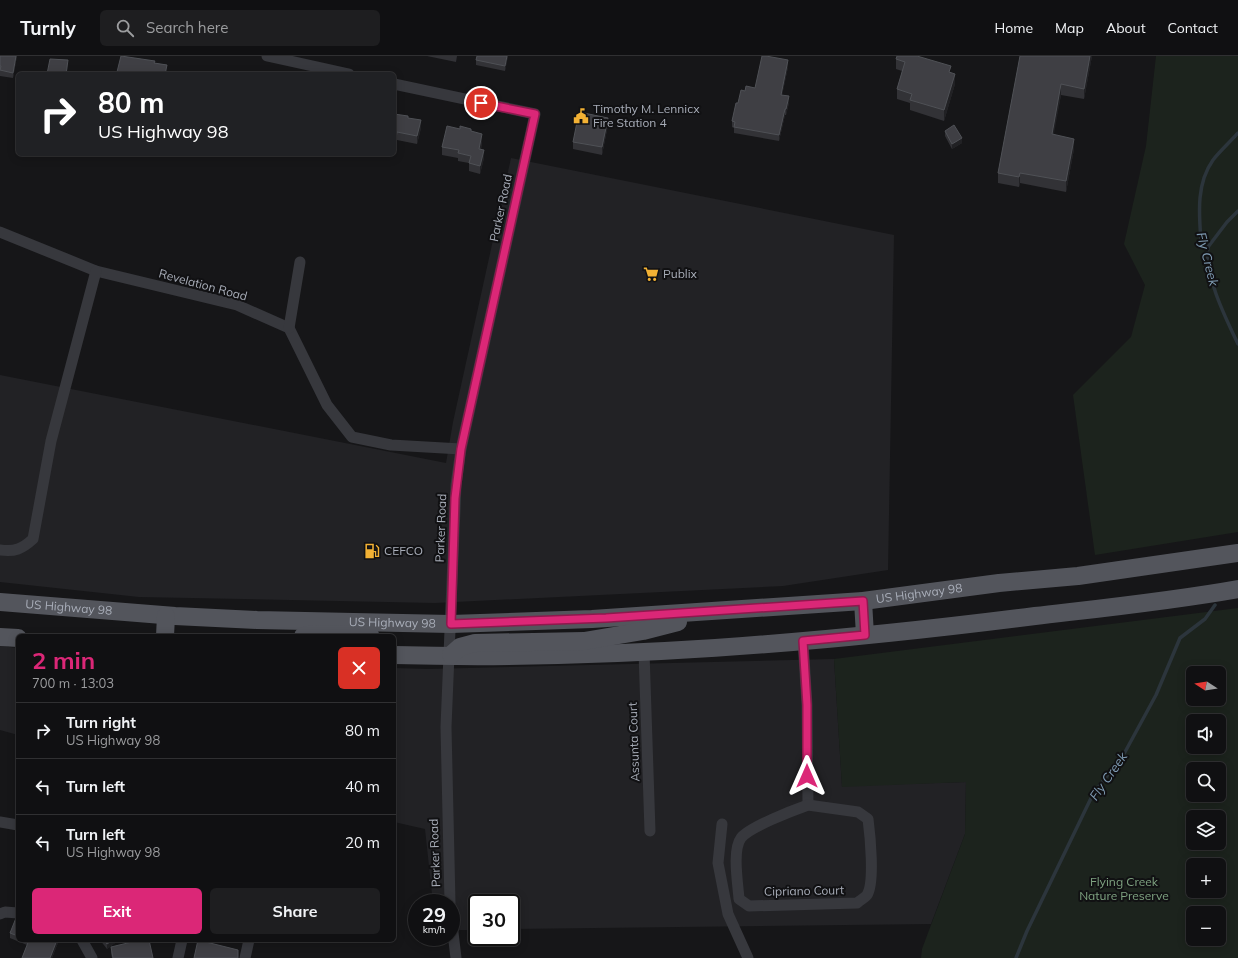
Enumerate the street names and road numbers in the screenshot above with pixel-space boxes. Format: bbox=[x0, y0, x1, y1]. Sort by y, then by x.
street label: Parker Road bbox=[486, 173, 515, 243]
street label: Revelation Road bbox=[157, 265, 249, 304]
street label: Parker Road bbox=[432, 493, 449, 562]
street label: US Highway 98 bbox=[875, 580, 963, 606]
street label: US Highway 98 bbox=[25, 596, 113, 618]
street label: US Highway 98 bbox=[349, 614, 436, 631]
street label: Assunta Court bbox=[625, 702, 642, 782]
street label: Parker Road bbox=[426, 819, 443, 888]
street label: Cipriano Court bbox=[764, 882, 844, 899]

